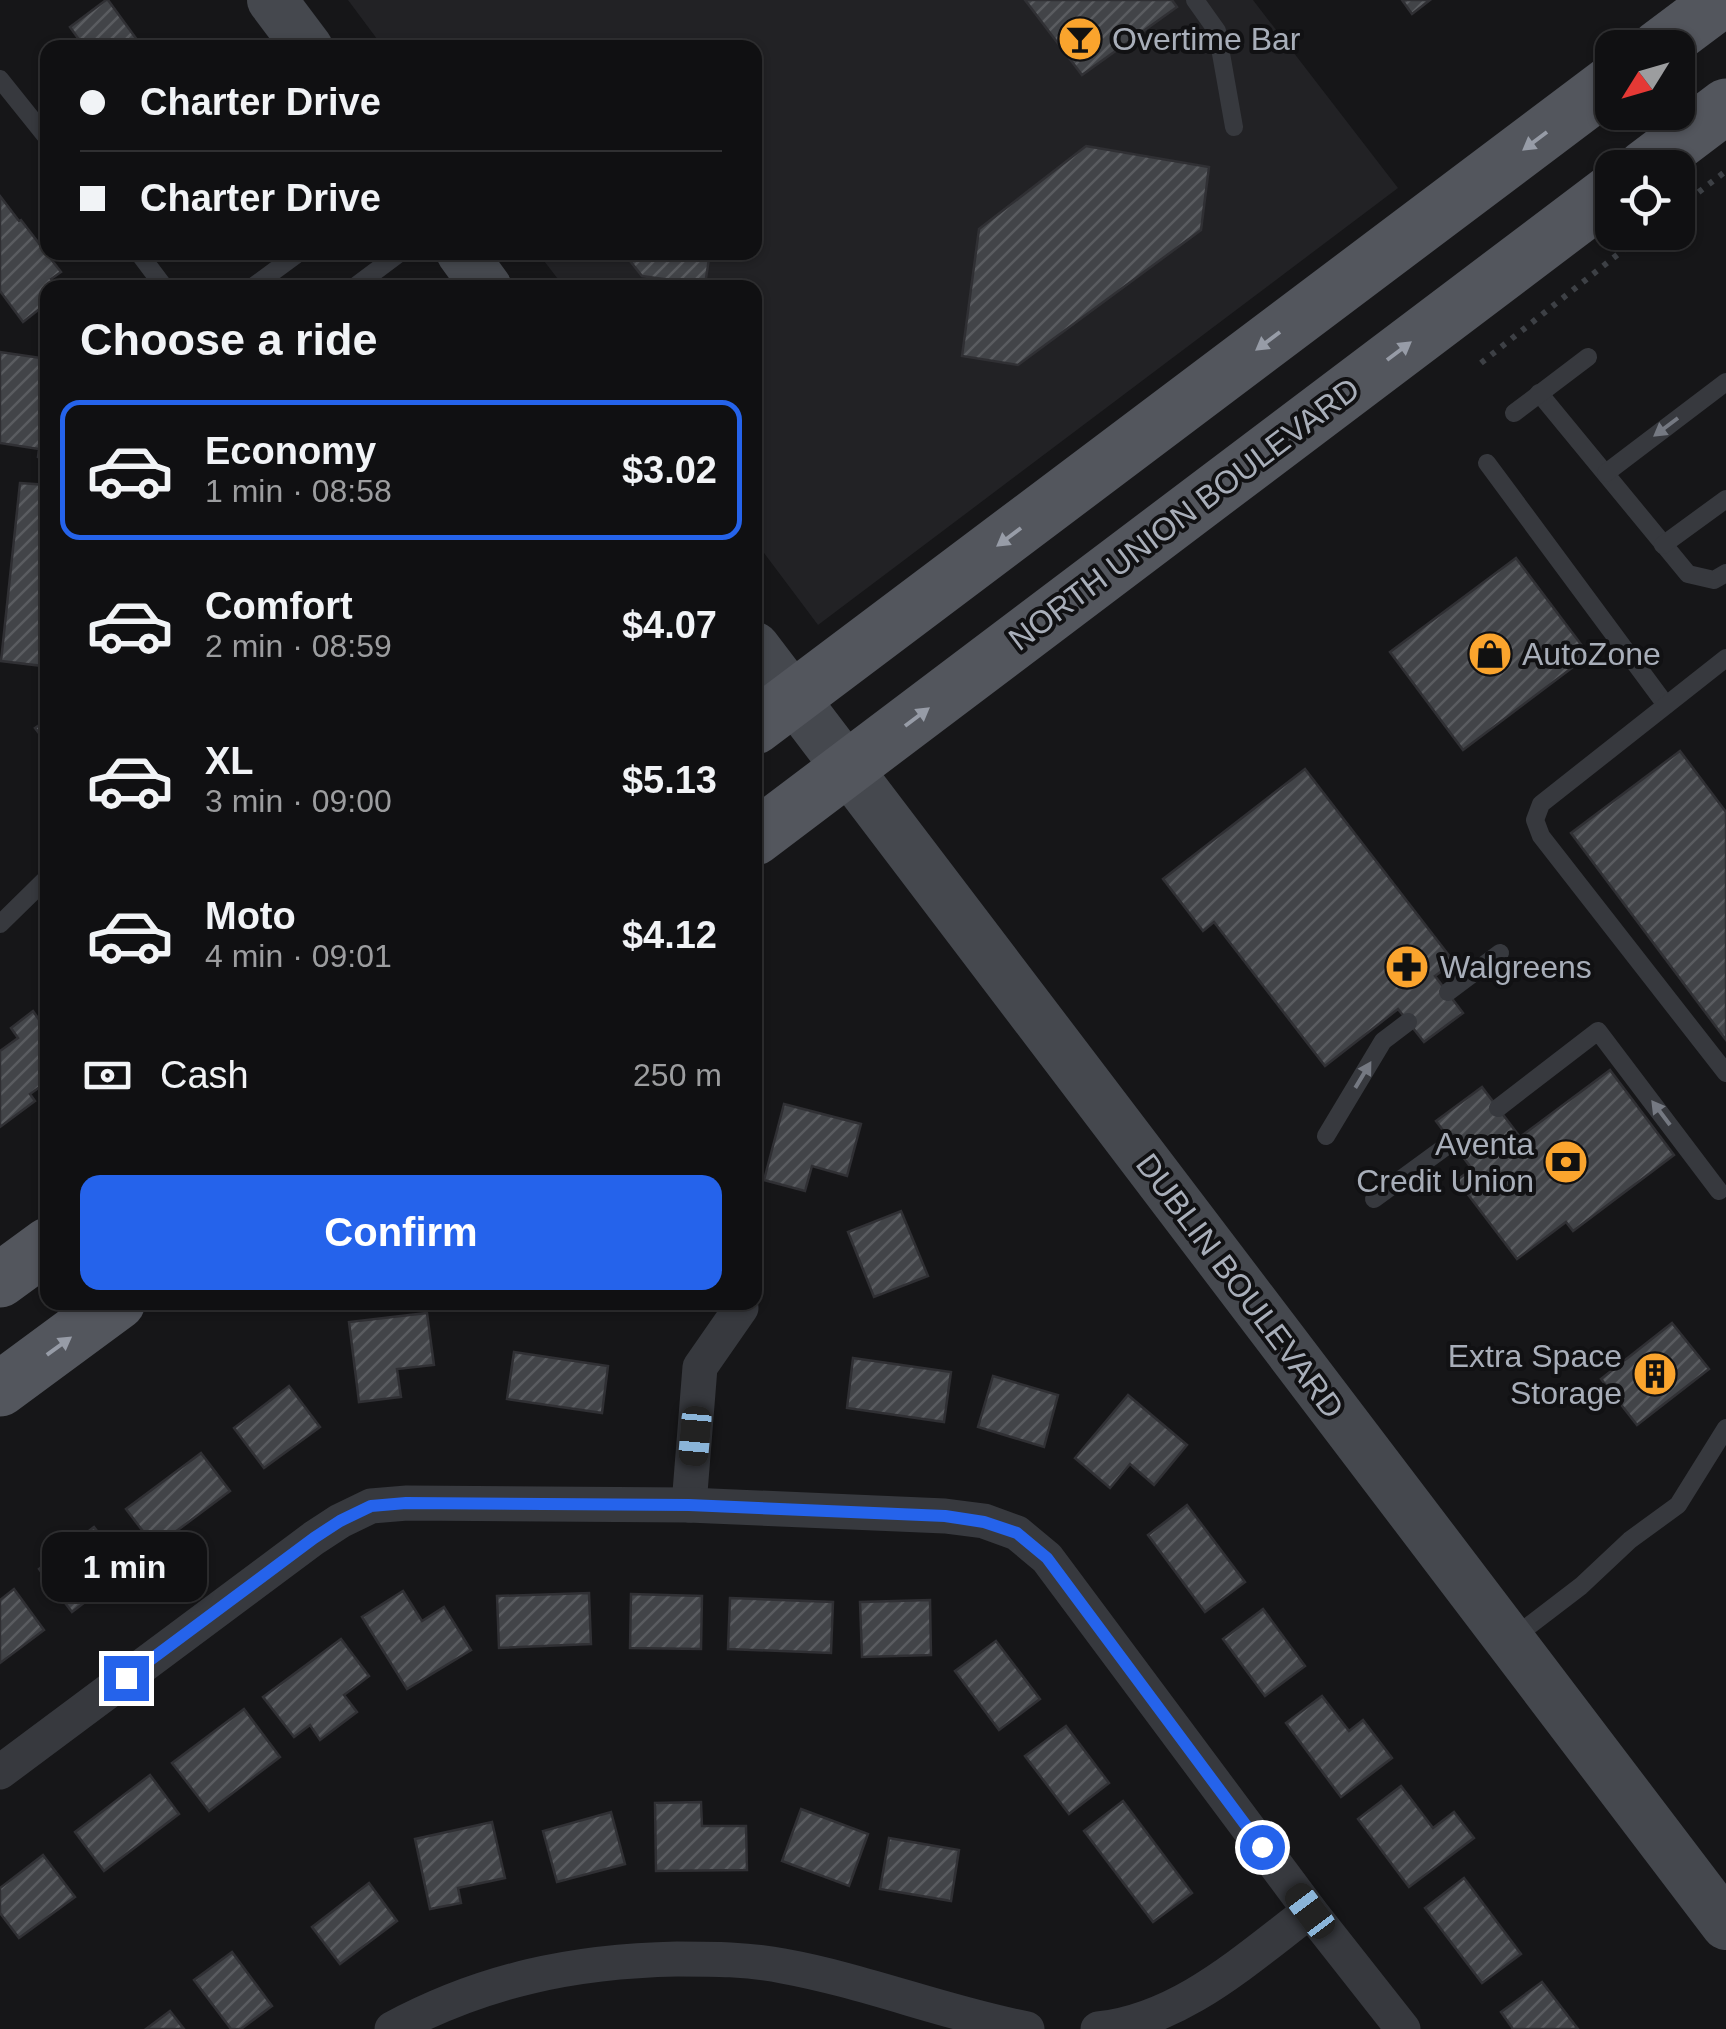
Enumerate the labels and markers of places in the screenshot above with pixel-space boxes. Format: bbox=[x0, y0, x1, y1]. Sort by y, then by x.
bar icon: Overtime Bar bbox=[1057, 16, 1103, 62]
place label: Overtime Bar bbox=[1112, 21, 1301, 57]
shop icon: AutoZone bbox=[1467, 631, 1513, 677]
place label: AutoZone bbox=[1522, 636, 1661, 672]
pharmacy icon: Walgreens bbox=[1384, 944, 1430, 990]
place label: Walgreens bbox=[1440, 949, 1592, 985]
place label: Aventa Credit Union bbox=[1356, 1126, 1534, 1199]
bank icon: Aventa Credit Union bbox=[1543, 1139, 1589, 1185]
place label: Extra Space Storage bbox=[1448, 1338, 1622, 1411]
building icon: Extra Space Storage bbox=[1632, 1351, 1678, 1397]

